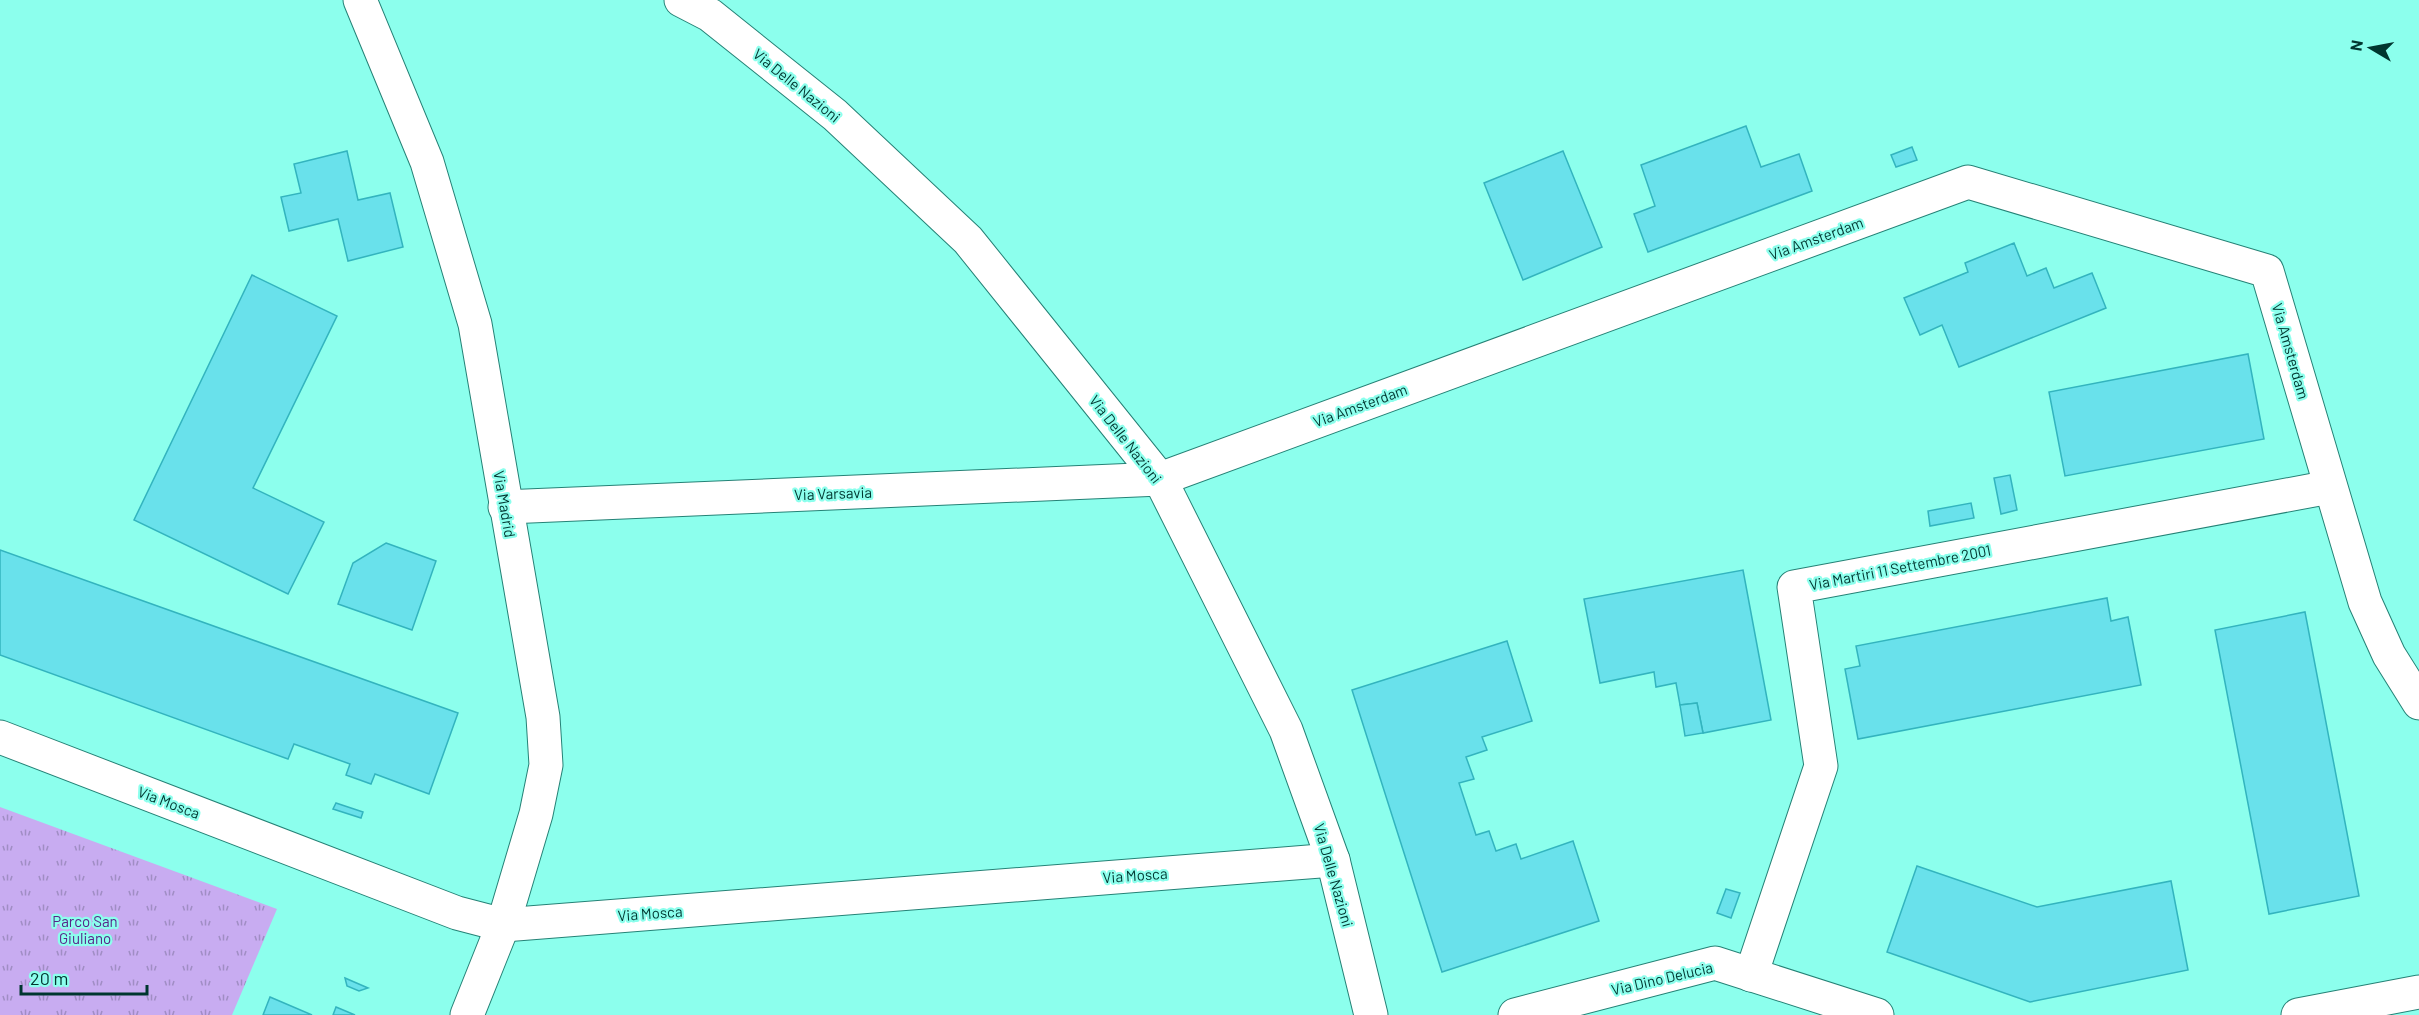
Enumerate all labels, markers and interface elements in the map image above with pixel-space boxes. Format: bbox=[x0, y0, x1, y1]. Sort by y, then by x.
north arrow bbox=[2341, 18, 2401, 78]
text: N bbox=[2345, 38, 2366, 52]
street label: Via Delle Nazioni bbox=[750, 44, 844, 126]
street label: Via Amsterdam bbox=[1766, 213, 1866, 263]
street label: Via Amsterdam bbox=[2269, 301, 2313, 401]
street label: Via Amsterdam bbox=[1310, 380, 1410, 430]
street label: Via Delle Nazioni bbox=[1086, 391, 1166, 487]
street label: Via Madrid bbox=[490, 469, 520, 539]
street label: Via Varsavia bbox=[794, 483, 872, 503]
street label: Via Martiri 11 Settembre 2001 bbox=[1808, 541, 1992, 593]
street label: Via Mosca bbox=[135, 782, 203, 822]
street label: Via Delle Nazioni bbox=[1311, 821, 1357, 929]
street label: Via Mosca bbox=[1102, 864, 1168, 886]
street label: Via Mosca bbox=[617, 902, 683, 924]
park label: Parco San Giuliano bbox=[52, 912, 118, 947]
scale bar bbox=[21, 958, 147, 996]
street label: Via Dino Delucia bbox=[1609, 958, 1715, 998]
text: 20 m bbox=[30, 967, 68, 989]

